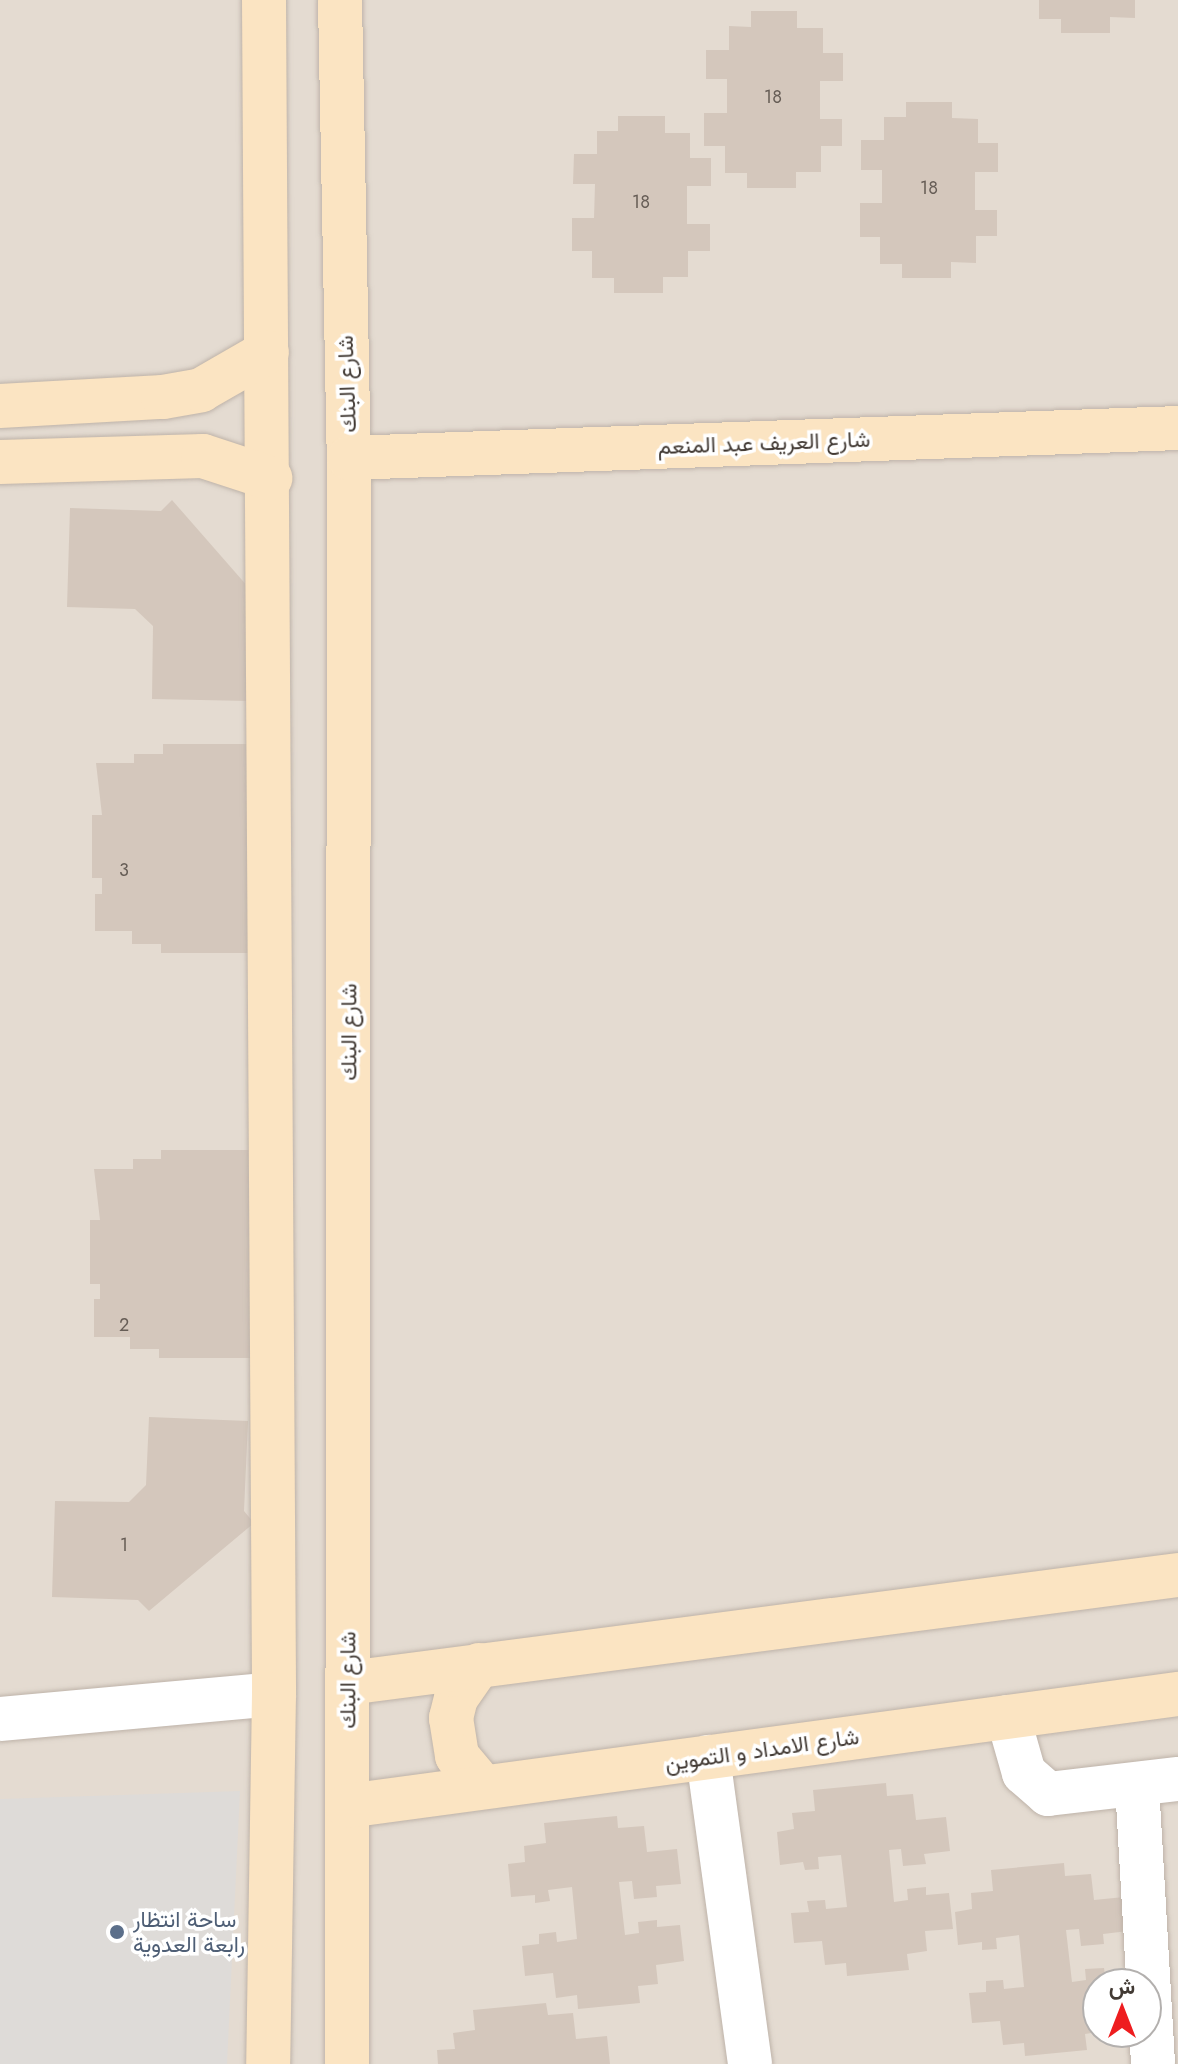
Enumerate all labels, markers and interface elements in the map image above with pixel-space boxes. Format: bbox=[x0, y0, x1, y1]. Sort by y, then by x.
house number: 18 bbox=[764, 86, 782, 108]
house number: 18 bbox=[920, 177, 938, 199]
house number: 18 bbox=[632, 191, 650, 213]
street label: شارع البنك bbox=[332, 335, 362, 433]
street label: شارع العريف عبد المنعم bbox=[657, 426, 871, 460]
house number: 3 bbox=[119, 859, 129, 881]
street label: شارع البنك bbox=[336, 983, 362, 1081]
house number: 2 bbox=[119, 1314, 129, 1336]
house number: 1 bbox=[120, 1534, 128, 1556]
street label: شارع البنك bbox=[335, 1631, 361, 1729]
street label: شارع الامداد و التموين bbox=[663, 1723, 861, 1777]
place label: ساحة انتظار رابعة العدوية bbox=[133, 1906, 245, 1958]
marker: ساحة انتظار رابعة العدوية bbox=[108, 1923, 126, 1941]
north arrow bbox=[1082, 1968, 1162, 2048]
text: ش bbox=[1109, 1970, 1135, 2002]

